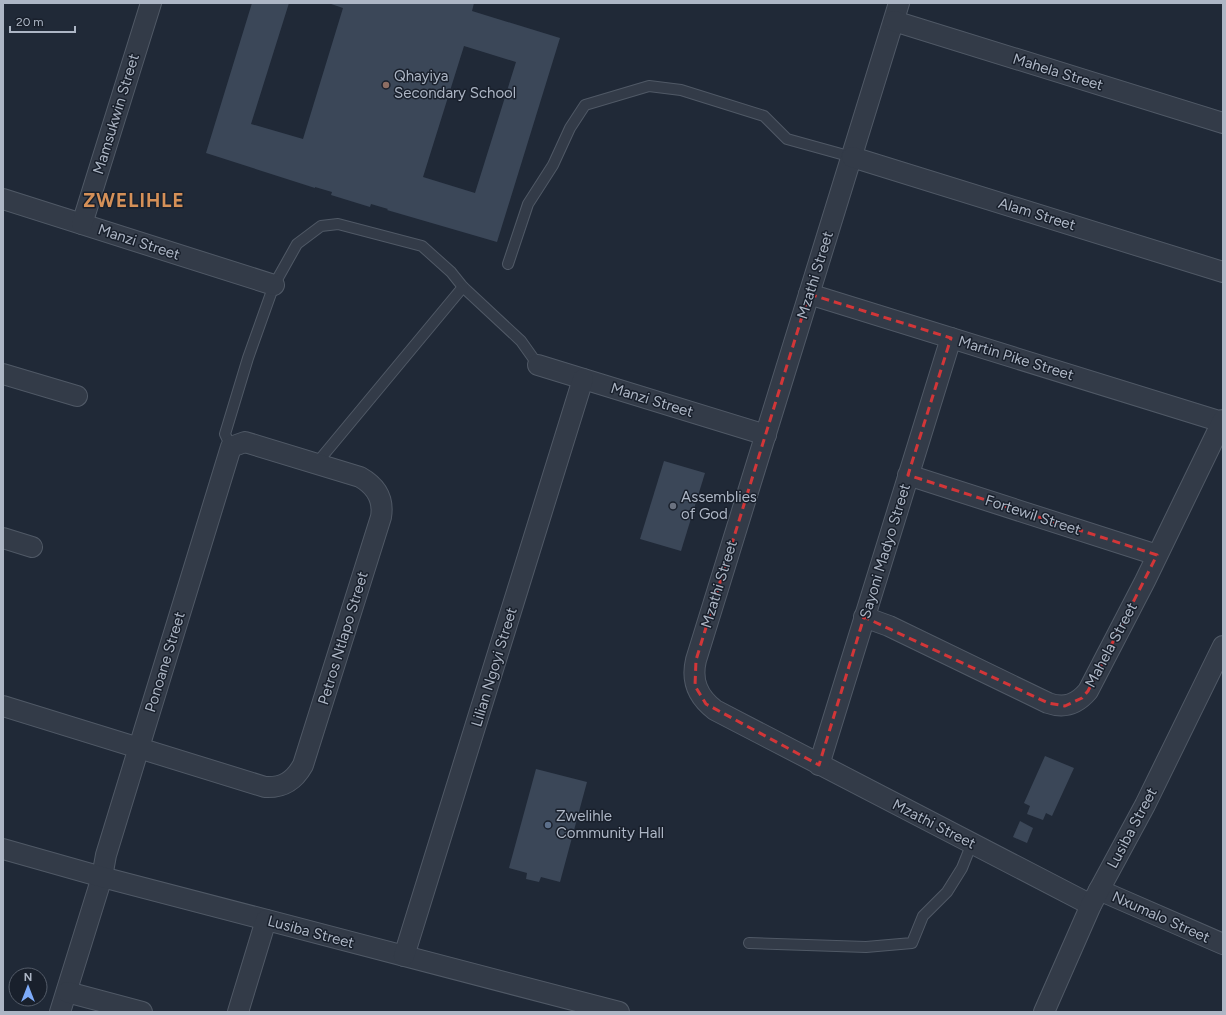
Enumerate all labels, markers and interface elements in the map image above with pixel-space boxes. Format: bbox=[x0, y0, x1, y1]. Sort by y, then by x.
scale bar bbox=[10, 8, 75, 34]
text: 20 m bbox=[16, 15, 44, 29]
street label: Mahela Street bbox=[1011, 50, 1106, 94]
street label: Mamsukwin Street bbox=[89, 51, 143, 176]
place label: Qhayiya Secondary School bbox=[394, 67, 516, 102]
marker: Qhayiya Secondary School bbox=[381, 80, 391, 90]
district label: ZWELIHLE bbox=[83, 189, 185, 212]
street label: Alam Street bbox=[996, 194, 1078, 234]
street label: Manzi Street bbox=[96, 220, 183, 264]
street label: Mzathi Street bbox=[793, 229, 837, 321]
street label: Martin Pike Street bbox=[956, 332, 1076, 384]
street label: Manzi Street bbox=[609, 379, 696, 421]
street label: Sayoni Madyo Street bbox=[856, 481, 914, 621]
place label: Assemblies of God bbox=[681, 488, 757, 523]
street label: Fortewil Street bbox=[983, 491, 1083, 539]
marker: Assemblies of God bbox=[668, 501, 678, 511]
street label: Mzathi Street bbox=[697, 538, 741, 630]
street label: Petros Ntlapo Street bbox=[314, 569, 372, 707]
street label: Mahela Street bbox=[1081, 599, 1141, 691]
street label: Lilian Ngoyi Street bbox=[467, 605, 521, 729]
street label: Ponoane Street bbox=[141, 609, 189, 714]
street label: Lusiba Street bbox=[1103, 784, 1161, 871]
street label: Mzathi Street bbox=[889, 795, 979, 853]
place label: Zwelihle Community Hall bbox=[556, 807, 664, 842]
marker: Zwelihle Community Hall bbox=[543, 820, 553, 830]
street label: Nxumalo Street bbox=[1109, 887, 1213, 947]
street label: Lusiba Street bbox=[266, 912, 357, 952]
north arrow bbox=[8, 967, 48, 1007]
text: N bbox=[24, 971, 32, 984]

